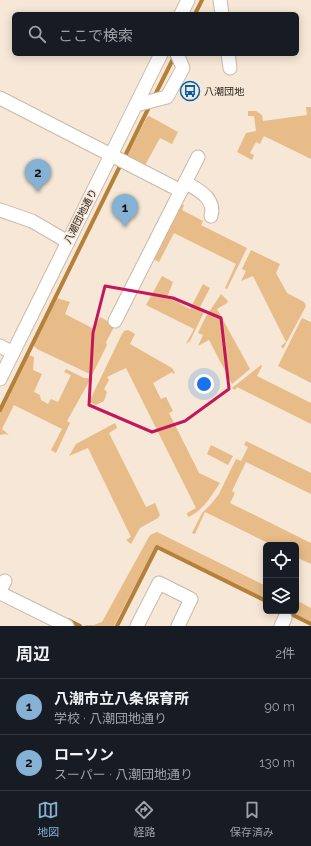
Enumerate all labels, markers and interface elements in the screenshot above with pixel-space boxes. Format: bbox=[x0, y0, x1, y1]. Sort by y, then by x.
search box bbox=[12, 12, 299, 56]
icon: search bbox=[26, 23, 48, 45]
text: ここで検索 bbox=[58, 27, 133, 45]
bus stop icon: 八潮団地 bbox=[179, 80, 201, 102]
place label: 八潮団地 bbox=[204, 86, 245, 97]
pin: 2 bbox=[25, 159, 51, 192]
street label: 八潮団地通り bbox=[62, 187, 99, 245]
pin: 1 bbox=[112, 194, 138, 227]
your location bbox=[194, 374, 214, 394]
map controls bbox=[263, 542, 299, 614]
button: locate bbox=[263, 542, 299, 578]
button: layers bbox=[263, 578, 299, 614]
text: 周辺 bbox=[16, 644, 50, 664]
text: 2件 bbox=[275, 646, 295, 661]
text: 八潮市立八条保育所 bbox=[54, 690, 189, 708]
text: 1 bbox=[26, 699, 32, 714]
text: 90 m bbox=[264, 699, 295, 714]
text: 学校 · 八潮団地通り bbox=[54, 711, 167, 726]
text: ローソン bbox=[54, 746, 114, 764]
text: 2 bbox=[25, 755, 33, 770]
text: 130 m bbox=[259, 755, 295, 770]
text: スーパー · 八潮団地通り bbox=[54, 767, 193, 782]
tab: 地図 bbox=[37, 799, 59, 839]
tab: 経路 bbox=[133, 799, 155, 839]
tab: 保存済み bbox=[230, 799, 274, 839]

